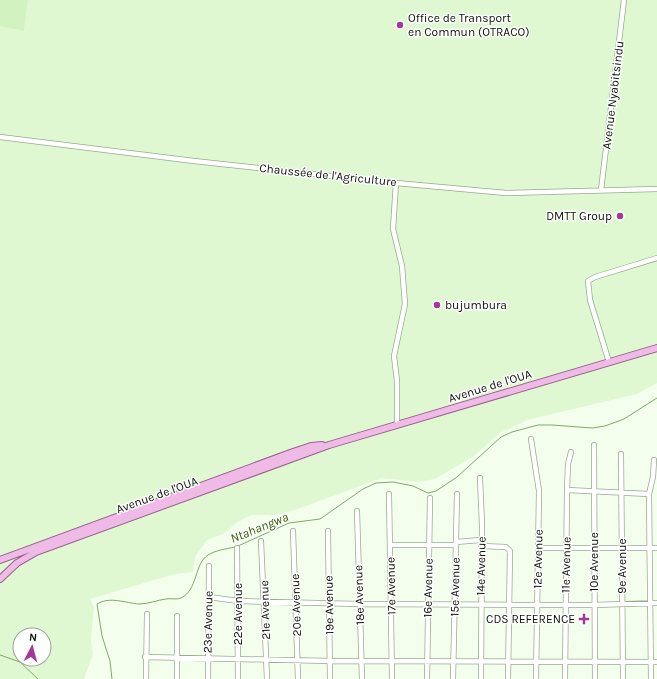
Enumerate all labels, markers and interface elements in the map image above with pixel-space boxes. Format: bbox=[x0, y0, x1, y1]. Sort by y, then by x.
place label: Office de Transport en Commun (OTRACO) bbox=[408, 11, 530, 39]
marker: Office de Transport en Commun (OTRACO) bbox=[395, 20, 405, 30]
street label: Avenue Nyabitsindu bbox=[599, 40, 627, 150]
street label: Chaussée de l'Agriculture bbox=[259, 161, 397, 189]
place label: DMTT Group bbox=[546, 209, 612, 223]
marker: DMTT Group bbox=[615, 211, 625, 221]
place label: bujumbura bbox=[445, 298, 507, 312]
marker: bujumbura bbox=[432, 300, 442, 310]
street label: Avenue de l'OUA bbox=[447, 367, 533, 405]
street label: Avenue de l'OUA bbox=[114, 474, 200, 516]
water label: Ntahangwa bbox=[228, 509, 291, 546]
street label: 12e Avenue bbox=[530, 529, 546, 589]
street label: 10e Avenue bbox=[587, 532, 601, 592]
street label: 14e Avenue bbox=[473, 536, 489, 596]
street label: 11e Avenue bbox=[559, 537, 573, 593]
street label: 9e Avenue bbox=[615, 538, 629, 594]
street label: 17e Avenue bbox=[383, 557, 399, 615]
street label: 15e Avenue bbox=[447, 557, 463, 617]
street label: 16e Avenue bbox=[420, 558, 436, 618]
street label: 18e Avenue bbox=[351, 565, 367, 625]
street label: 20e Avenue bbox=[288, 573, 304, 637]
street label: 19e Avenue bbox=[321, 575, 337, 635]
street label: 21e Avenue bbox=[257, 580, 273, 640]
street label: 22e Avenue bbox=[231, 583, 245, 645]
street label: 23e Avenue bbox=[200, 591, 216, 653]
place label: CDS REFERENCE bbox=[486, 612, 575, 626]
marker: CDS REFERENCE bbox=[578, 613, 590, 625]
north arrow bbox=[12, 627, 52, 667]
text: N bbox=[28, 631, 38, 644]

